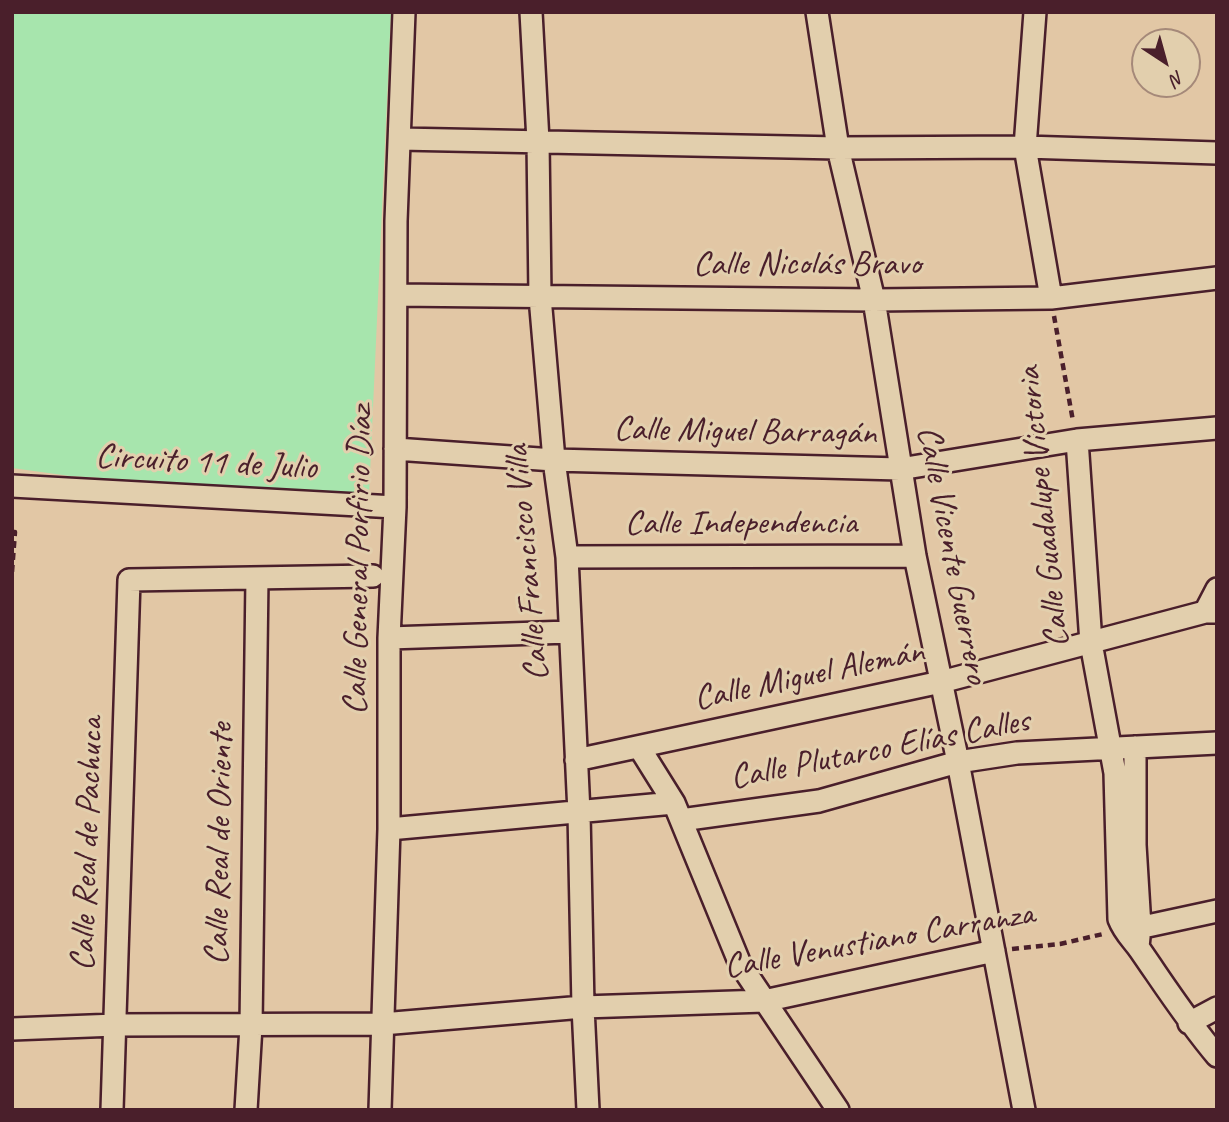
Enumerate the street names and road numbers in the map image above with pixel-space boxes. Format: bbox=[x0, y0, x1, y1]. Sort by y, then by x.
street label: Calle Nicolás Bravo bbox=[693, 244, 921, 286]
street label: Calle Guadalupe Victoria bbox=[1008, 365, 1080, 649]
street label: Calle General Porfirio Díaz bbox=[335, 405, 383, 715]
street label: Calle Miguel Barragán bbox=[613, 409, 877, 455]
street label: Calle Vicente Guerrero bbox=[906, 423, 998, 687]
street label: Circuito 11 de Julio bbox=[94, 436, 318, 490]
street label: Calle Francisco Villa bbox=[497, 443, 559, 683]
street label: Calle Independencia bbox=[625, 503, 857, 545]
street label: Calle Miguel Alemán bbox=[690, 631, 928, 721]
street label: Calle Plutarco Elías Calles bbox=[727, 700, 1033, 800]
street label: Calle Real de Pachuca bbox=[63, 716, 113, 972]
street label: Calle Real de Oriente bbox=[197, 723, 243, 965]
street label: Calle Venustiano Carranza bbox=[721, 893, 1037, 989]

